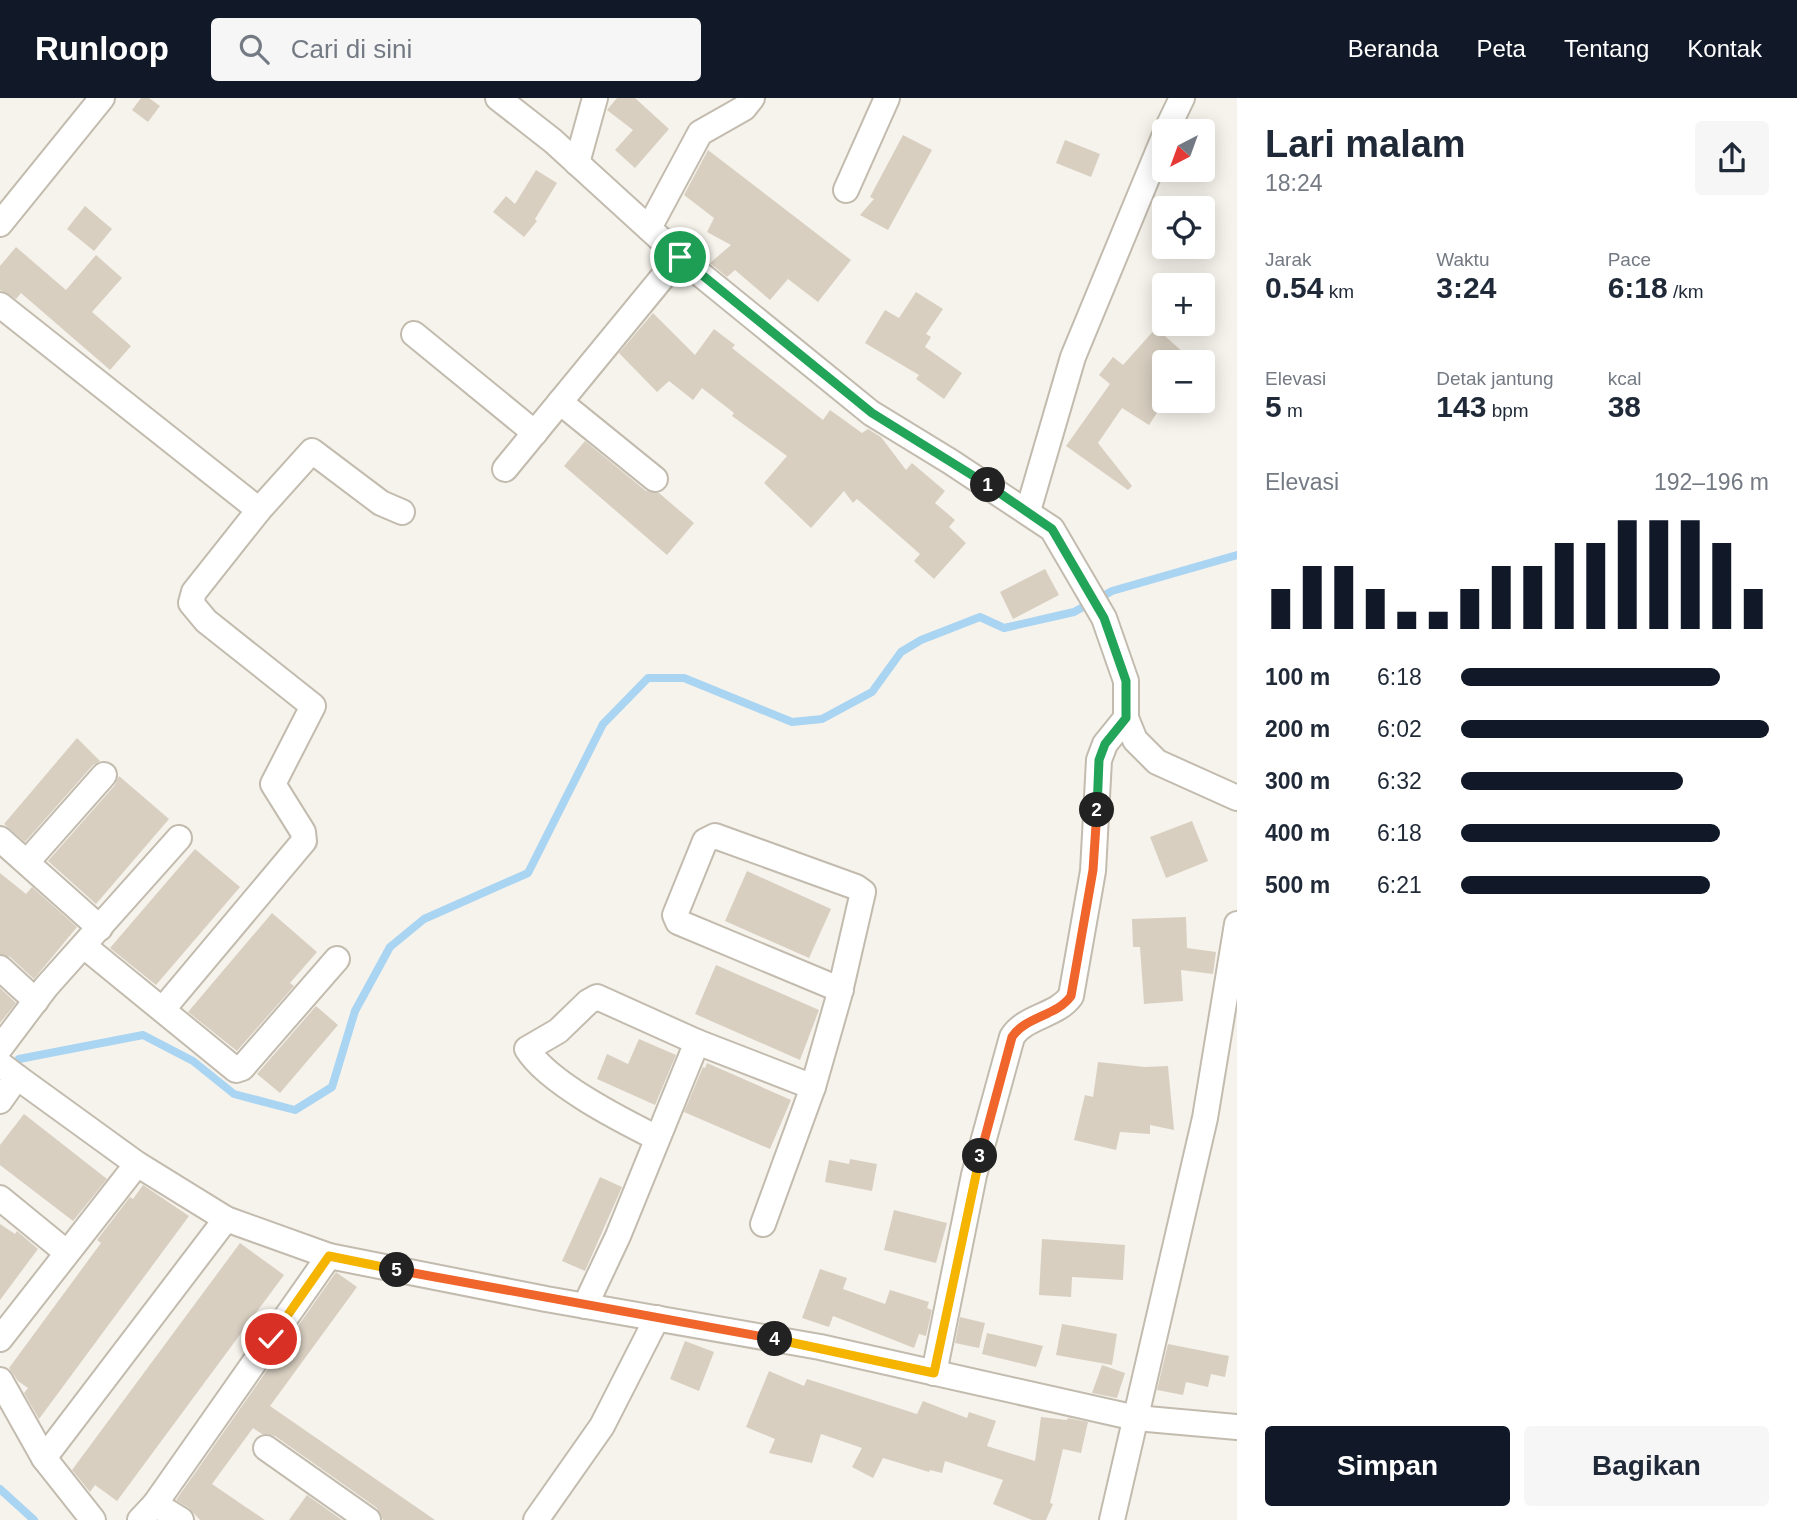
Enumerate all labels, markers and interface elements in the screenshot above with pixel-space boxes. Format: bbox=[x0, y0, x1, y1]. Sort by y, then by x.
search box bbox=[211, 18, 701, 81]
text: Runloop bbox=[35, 30, 169, 67]
icon: search bbox=[235, 30, 273, 68]
text: Cari di sini bbox=[291, 34, 412, 64]
text: Beranda bbox=[1348, 35, 1439, 62]
text: Peta bbox=[1477, 35, 1526, 62]
text: Tentang bbox=[1564, 35, 1649, 62]
text: Kontak bbox=[1687, 35, 1762, 62]
north arrow bbox=[1152, 119, 1214, 182]
map controls bbox=[1152, 119, 1215, 413]
button: share bbox=[1695, 121, 1769, 195]
text: Lari malam bbox=[1265, 123, 1466, 165]
text: 18:24 bbox=[1265, 170, 1323, 196]
button: locate bbox=[1152, 196, 1215, 259]
pin bbox=[650, 227, 710, 287]
icon: arrive bbox=[661, 238, 699, 276]
text: Jarak bbox=[1265, 249, 1311, 270]
text: Waktu bbox=[1436, 249, 1489, 270]
text: Pace bbox=[1608, 249, 1651, 270]
text: 0.54 bbox=[1265, 271, 1323, 304]
text: 3:24 bbox=[1436, 271, 1496, 304]
text: 6:18 bbox=[1608, 271, 1668, 304]
button: + bbox=[1152, 273, 1215, 336]
text: km bbox=[1323, 281, 1354, 302]
text: /km bbox=[1668, 281, 1704, 302]
button: − bbox=[1152, 350, 1215, 413]
text: Elevasi bbox=[1265, 368, 1326, 389]
text: Detak jantung bbox=[1436, 368, 1554, 389]
text: kcal bbox=[1608, 368, 1641, 389]
text: 5 bbox=[1265, 390, 1282, 423]
text: 143 bbox=[1436, 390, 1486, 423]
text: 38 bbox=[1608, 390, 1641, 423]
text: m bbox=[1282, 400, 1303, 421]
text: bpm bbox=[1486, 400, 1529, 421]
pin: 1 bbox=[970, 468, 1006, 502]
text: Elevasi bbox=[1265, 469, 1339, 495]
text: 192–196 m bbox=[1654, 469, 1769, 495]
text: 1 bbox=[982, 474, 993, 495]
text: 100 m bbox=[1265, 664, 1330, 690]
text: 6:18 bbox=[1377, 664, 1422, 690]
text: 200 m bbox=[1265, 716, 1330, 742]
text: 6:02 bbox=[1377, 716, 1422, 742]
text: 300 m bbox=[1265, 768, 1330, 794]
text: 6:32 bbox=[1377, 768, 1422, 794]
pin: 2 bbox=[1080, 792, 1114, 828]
text: 2 bbox=[1091, 799, 1102, 820]
text: 400 m bbox=[1265, 820, 1330, 846]
text: 6:18 bbox=[1377, 820, 1422, 846]
text: 500 m bbox=[1265, 872, 1330, 898]
text: 6:21 bbox=[1377, 872, 1422, 898]
pin: 3 bbox=[962, 1138, 998, 1174]
text: 3 bbox=[974, 1145, 985, 1166]
pin: 5 bbox=[380, 1252, 414, 1288]
text: 5 bbox=[391, 1259, 402, 1280]
pin bbox=[241, 1309, 301, 1369]
icon: check bbox=[252, 1320, 290, 1358]
pin: 4 bbox=[758, 1322, 792, 1356]
text: 4 bbox=[769, 1328, 780, 1349]
button: Simpan bbox=[1265, 1426, 1510, 1506]
button: Bagikan bbox=[1524, 1426, 1769, 1506]

